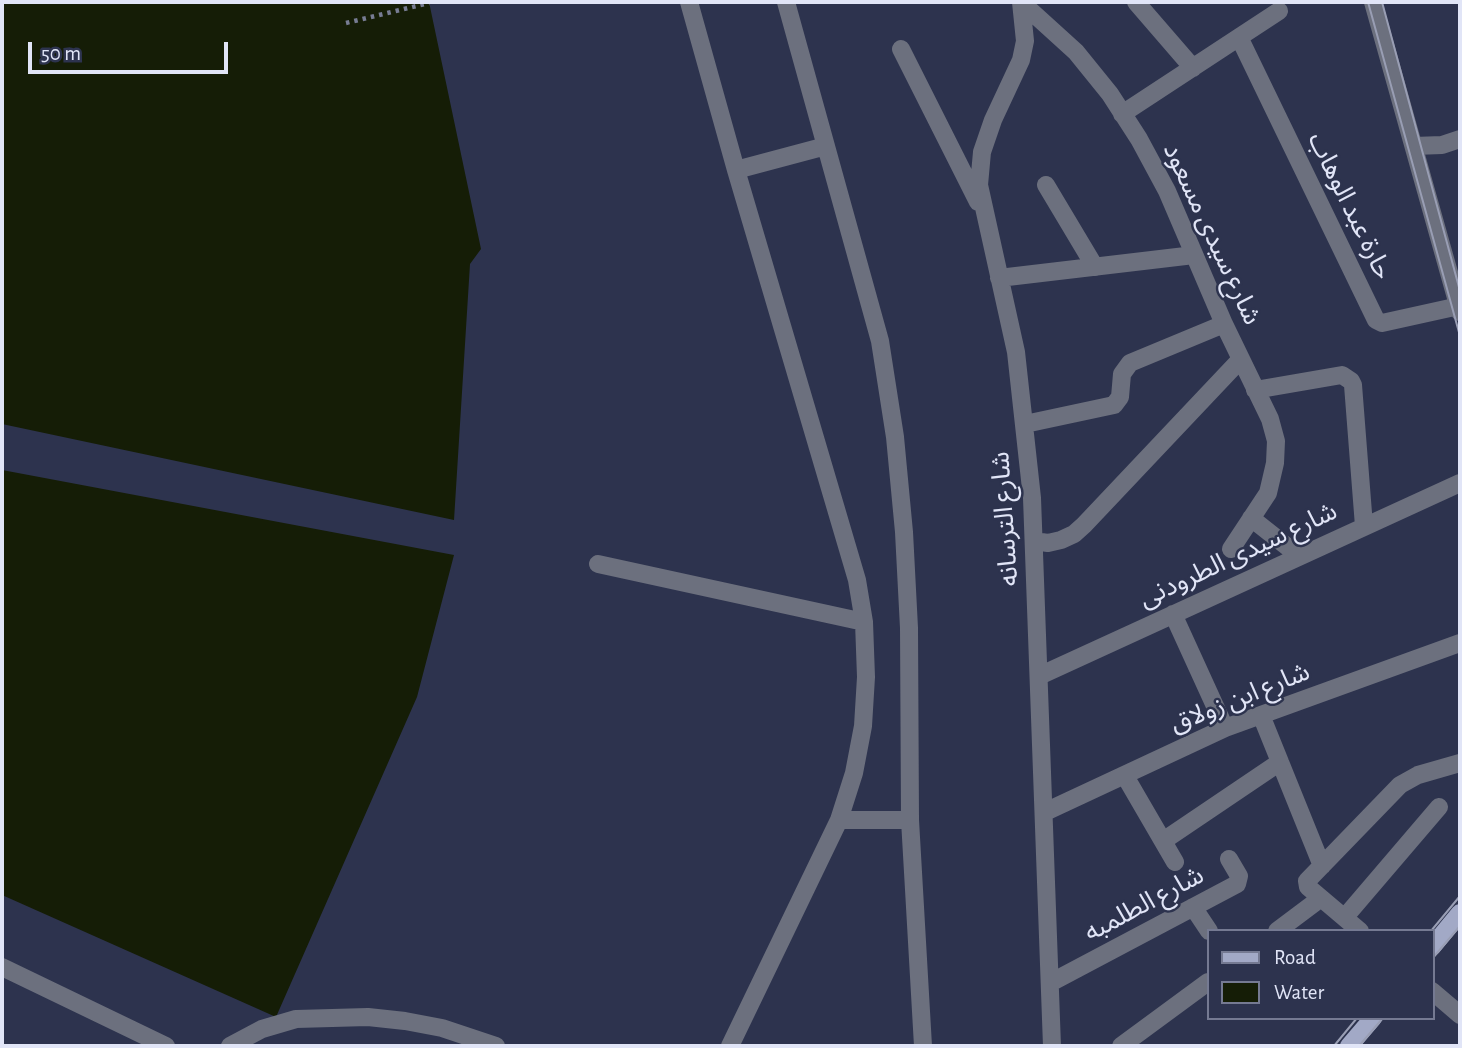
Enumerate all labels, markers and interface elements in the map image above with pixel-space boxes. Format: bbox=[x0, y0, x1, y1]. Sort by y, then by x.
scale bar bbox=[32, 28, 231, 72]
text: 50 m bbox=[41, 43, 81, 64]
street label: حارة عبد الوهاب bbox=[1301, 127, 1399, 285]
street label: شارع سيدى مسعود bbox=[1156, 138, 1268, 330]
street label: شارع الترسانه bbox=[985, 451, 1025, 587]
street label: شارع سيدى الطرودنى bbox=[1134, 495, 1342, 615]
street label: شارع ابن زولاق bbox=[1166, 656, 1314, 740]
street label: شارع الطلمبه bbox=[1079, 860, 1209, 948]
legend bbox=[1206, 929, 1434, 1020]
text: Road bbox=[1274, 947, 1316, 968]
text: Water bbox=[1274, 982, 1324, 1003]

